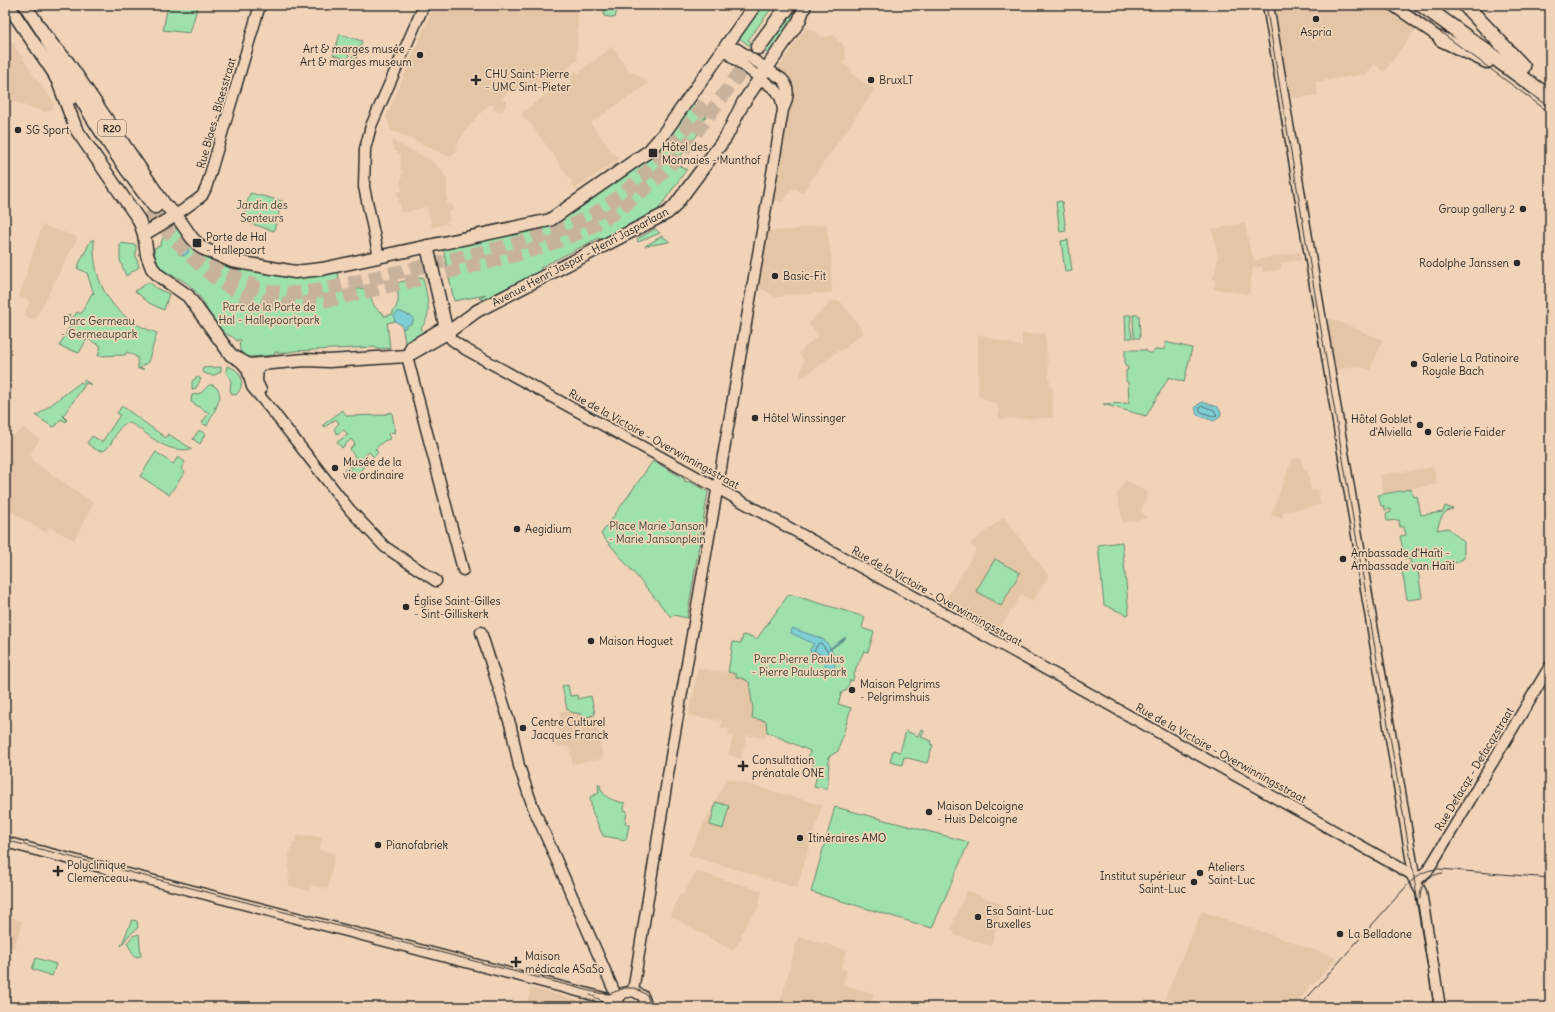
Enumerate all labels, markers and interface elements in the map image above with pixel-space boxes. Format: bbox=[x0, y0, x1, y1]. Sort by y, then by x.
marker: Aspria bbox=[1311, 14, 1321, 24]
place label: Aspria bbox=[1300, 25, 1332, 39]
place label: Art & marges musée - Art & marges museum bbox=[300, 42, 412, 69]
marker: Art & marges musée - Art & marges museum bbox=[415, 50, 425, 60]
street label: Rue Blaes - Blaesstraat bbox=[193, 56, 239, 170]
place label: CHU Saint-Pierre - UMC Sint-Pieter bbox=[485, 67, 571, 94]
place label: BruxLT bbox=[879, 73, 913, 87]
marker: CHU Saint-Pierre - UMC Sint-Pieter bbox=[470, 74, 482, 86]
marker: BruxLT bbox=[866, 75, 876, 85]
road number: R20 bbox=[98, 120, 126, 136]
place label: SG Sport bbox=[26, 123, 70, 137]
marker: SG Sport bbox=[13, 125, 23, 135]
place label: Hôtel des Monnaies - Munthof bbox=[662, 140, 761, 167]
marker: Hôtel des Monnaies - Munthof bbox=[647, 147, 659, 159]
park label: Jardin des Senteurs bbox=[236, 198, 288, 225]
place label: Group gallery 2 bbox=[1439, 202, 1515, 216]
street label: Avenue Henri Jaspar - Henri Jasparlaan bbox=[489, 204, 671, 310]
marker: Group gallery 2 bbox=[1518, 204, 1528, 214]
place label: Porte de Hal - Hallepoort bbox=[206, 230, 267, 257]
marker: Porte de Hal - Hallepoort bbox=[191, 237, 203, 249]
place label: Rodolphe Janssen bbox=[1419, 256, 1509, 270]
marker: Rodolphe Janssen bbox=[1512, 258, 1522, 268]
place label: Basic-Fit bbox=[783, 269, 827, 283]
marker: Basic-Fit bbox=[770, 271, 780, 281]
park label: Parc de la Porte de Hal - Hallepoortpark bbox=[218, 300, 320, 327]
park label: Parc Germeau - Germeaupark bbox=[61, 314, 138, 341]
place label: Galerie La Patinoire Royale Bach bbox=[1422, 351, 1519, 378]
marker: Galerie La Patinoire Royale Bach bbox=[1409, 359, 1419, 369]
street label: Rue de la Victoire - Overwinningsstraat bbox=[566, 386, 742, 492]
place label: Hôtel Winssinger bbox=[763, 411, 846, 425]
place label: Hôtel Goblet d'Alviella bbox=[1351, 412, 1412, 439]
marker: Hôtel Winssinger bbox=[750, 413, 760, 423]
marker: Hôtel Goblet d'Alviella bbox=[1415, 420, 1425, 430]
place label: Galerie Faider bbox=[1436, 425, 1506, 439]
marker: Galerie Faider bbox=[1423, 427, 1433, 437]
place label: Musée de la vie ordinaire bbox=[343, 455, 404, 482]
marker: Musée de la vie ordinaire bbox=[330, 463, 340, 473]
park label: Place Marie Janson - Marie Jansonplein bbox=[608, 519, 706, 546]
place label: Aegidium bbox=[525, 522, 572, 536]
marker: Aegidium bbox=[512, 524, 522, 534]
street label: Rue de la Victoire - Overwinningsstraat bbox=[849, 543, 1025, 649]
place label: Ambassade d'Haïti - Ambassade van Haïti bbox=[1351, 546, 1455, 573]
marker: Ambassade d'Haïti - Ambassade van Haïti bbox=[1338, 554, 1348, 564]
place label: Église Saint-Gilles - Sint-Gilliskerk bbox=[414, 593, 501, 621]
marker: Église Saint-Gilles - Sint-Gilliskerk bbox=[401, 602, 411, 612]
place label: Maison Hoguet bbox=[599, 634, 673, 648]
marker: Maison Hoguet bbox=[586, 636, 596, 646]
park label: Parc Pierre Paulus - Pierre Pauluspark bbox=[751, 652, 847, 679]
place label: Maison Pelgrims - Pelgrimshuis bbox=[860, 677, 940, 704]
marker: Maison Pelgrims - Pelgrimshuis bbox=[847, 685, 857, 695]
street label: Rue de la Victoire - Overwinningsstraat bbox=[1133, 700, 1309, 806]
street label: Rue Defacqz - Defacqzstraat bbox=[1432, 704, 1517, 833]
place label: Centre Culturel Jacques Franck bbox=[531, 715, 609, 742]
marker: Centre Culturel Jacques Franck bbox=[518, 723, 528, 733]
place label: Consultation prénatale ONE bbox=[752, 753, 825, 780]
marker: Consultation prénatale ONE bbox=[737, 760, 749, 772]
place label: Maison Delcoigne - Huis Delcoigne bbox=[937, 799, 1024, 826]
marker: Maison Delcoigne - Huis Delcoigne bbox=[924, 807, 934, 817]
place label: Itinéraires AMO bbox=[808, 831, 886, 845]
marker: Itinéraires AMO bbox=[795, 833, 805, 843]
place label: Pianofabriek bbox=[386, 838, 449, 852]
marker: Pianofabriek bbox=[373, 840, 383, 850]
place label: Polyclinique Clemenceau bbox=[67, 858, 129, 885]
place label: Ateliers Saint-Luc bbox=[1208, 860, 1256, 887]
marker: Polyclinique Clemenceau bbox=[52, 865, 64, 877]
marker: Ateliers Saint-Luc bbox=[1195, 868, 1205, 878]
place label: Institut supérieur Saint-Luc bbox=[1100, 869, 1187, 896]
marker: Institut supérieur Saint-Luc bbox=[1189, 877, 1199, 887]
place label: Esa Saint-Luc Bruxelles bbox=[986, 904, 1054, 931]
marker: Esa Saint-Luc Bruxelles bbox=[973, 912, 983, 922]
place label: La Belladone bbox=[1348, 927, 1412, 941]
marker: La Belladone bbox=[1335, 929, 1345, 939]
place label: Maison médicale ASaSo bbox=[525, 949, 604, 976]
marker: Maison médicale ASaSo bbox=[510, 956, 522, 968]

